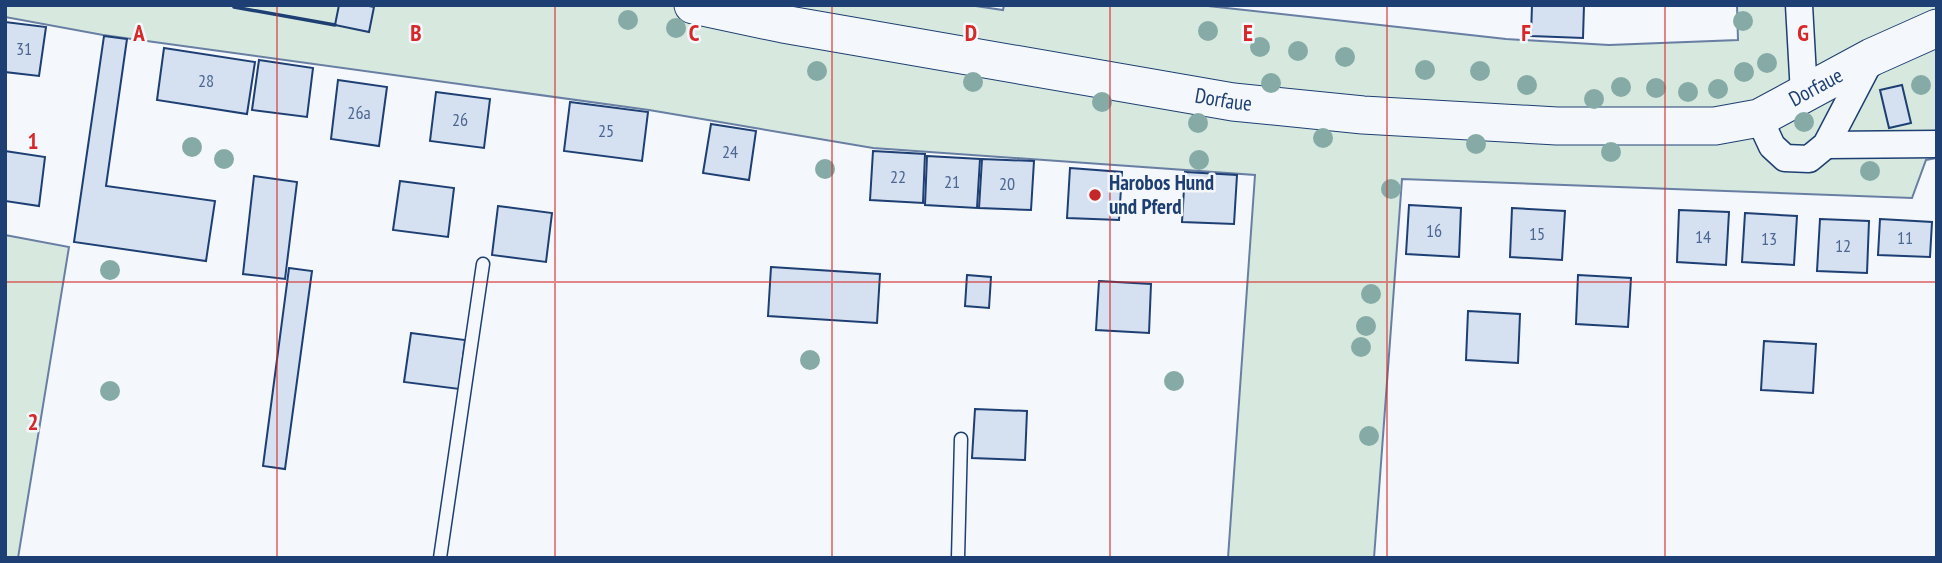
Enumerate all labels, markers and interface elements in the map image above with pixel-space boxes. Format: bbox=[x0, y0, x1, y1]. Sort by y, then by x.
text: A bbox=[132, 18, 145, 47]
text: B bbox=[410, 18, 422, 47]
text: C bbox=[689, 18, 700, 47]
text: D bbox=[965, 18, 977, 47]
text: E bbox=[1243, 18, 1253, 47]
text: F bbox=[1521, 18, 1531, 47]
text: G bbox=[1797, 18, 1809, 47]
house number: 31 bbox=[16, 37, 32, 60]
street label: Dorfaue bbox=[1784, 61, 1847, 112]
house number: 28 bbox=[198, 69, 214, 92]
street label: Dorfaue bbox=[1193, 82, 1253, 117]
house number: 26a bbox=[347, 101, 371, 124]
house number: 26 bbox=[452, 108, 468, 131]
house number: 25 bbox=[598, 119, 614, 142]
text: 1 bbox=[28, 126, 39, 155]
house number: 24 bbox=[722, 140, 738, 163]
house number: 22 bbox=[890, 165, 906, 188]
place label: Harobos Hund und Pferd bbox=[1109, 169, 1214, 220]
house number: 21 bbox=[944, 170, 960, 193]
house number: 20 bbox=[999, 172, 1015, 195]
marker: Harobos Hund und Pferd bbox=[1087, 187, 1103, 203]
house number: 16 bbox=[1426, 219, 1442, 242]
house number: 15 bbox=[1529, 222, 1545, 245]
house number: 14 bbox=[1695, 225, 1711, 248]
house number: 11 bbox=[1897, 226, 1913, 249]
house number: 13 bbox=[1761, 227, 1777, 250]
house number: 12 bbox=[1835, 234, 1851, 257]
text: 2 bbox=[28, 407, 39, 436]

